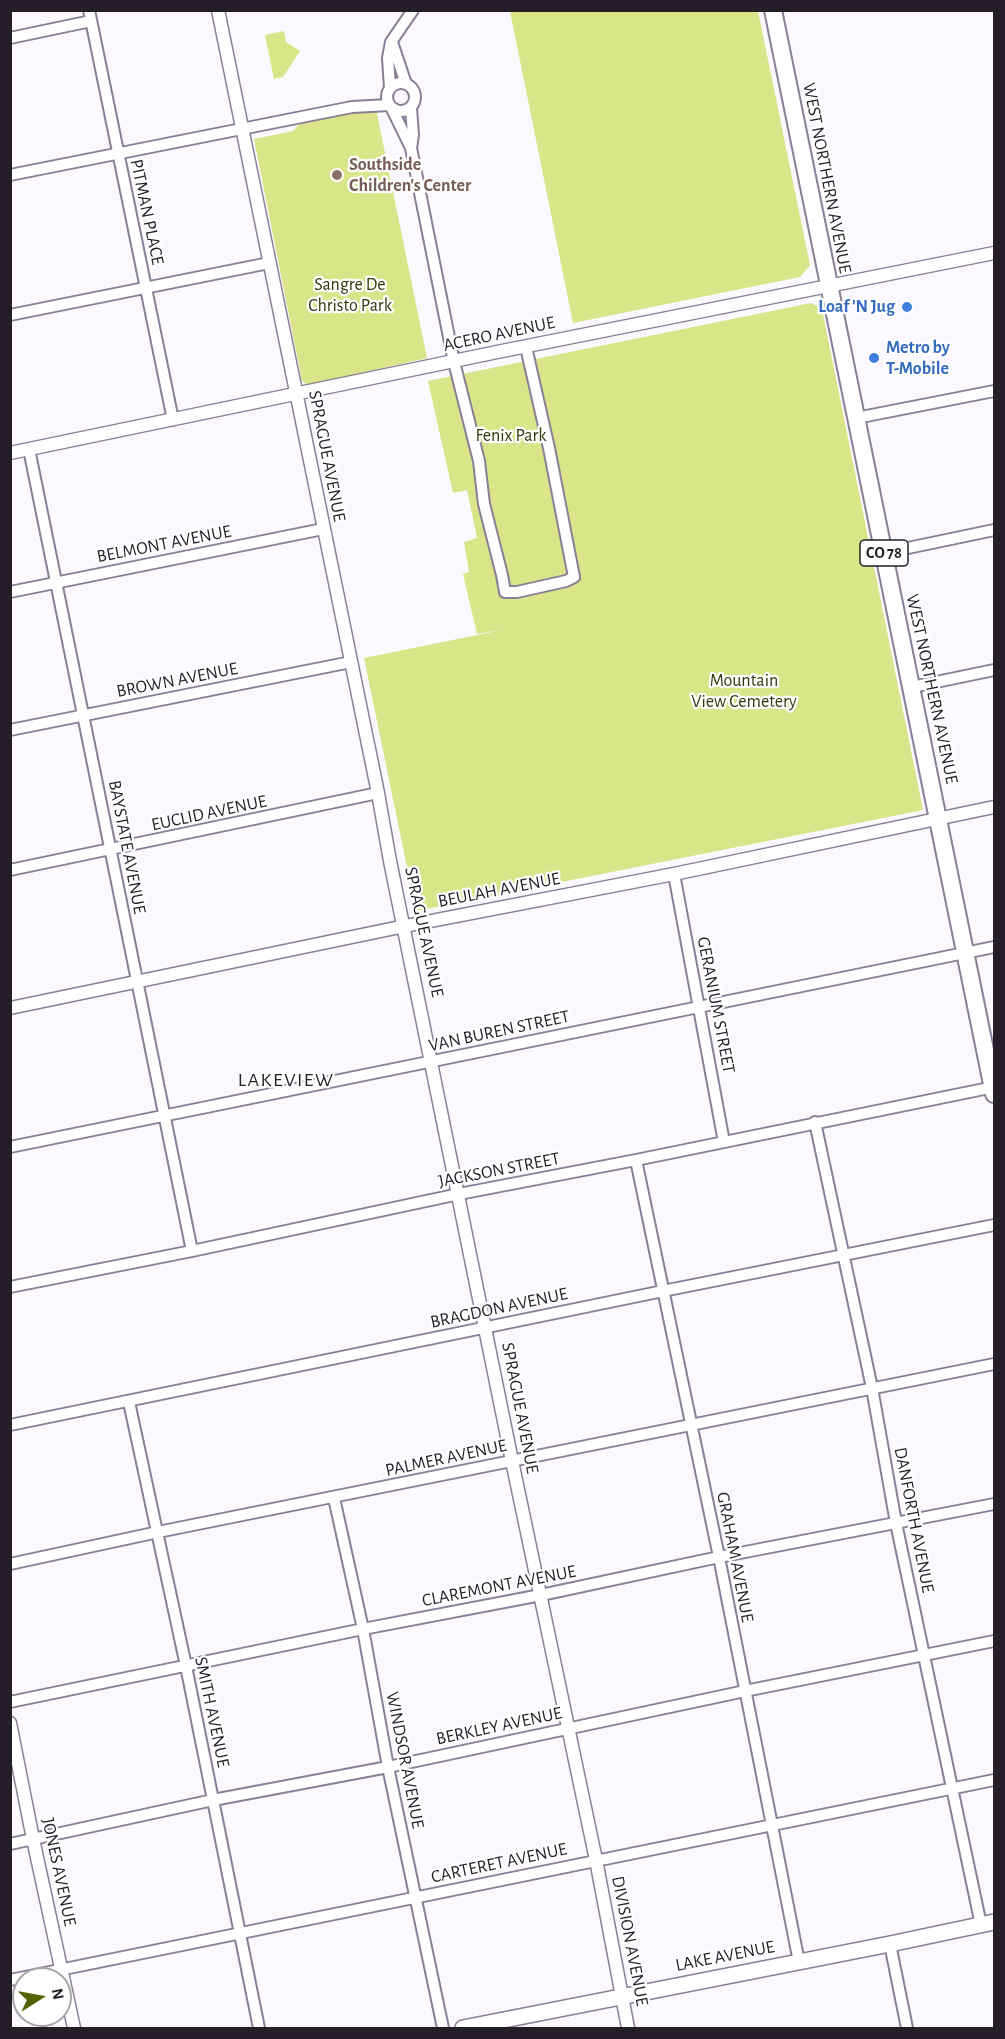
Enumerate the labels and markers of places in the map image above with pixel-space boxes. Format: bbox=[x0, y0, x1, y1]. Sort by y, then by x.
place label: Southside Children's Center bbox=[349, 154, 471, 196]
marker: Southside Children's Center bbox=[330, 168, 344, 182]
place label: Loaf 'N Jug bbox=[818, 296, 895, 318]
marker: Loaf 'N Jug bbox=[900, 300, 914, 314]
place label: Metro by T-Mobile bbox=[886, 337, 950, 380]
marker: Metro by T-Mobile bbox=[867, 351, 881, 365]

